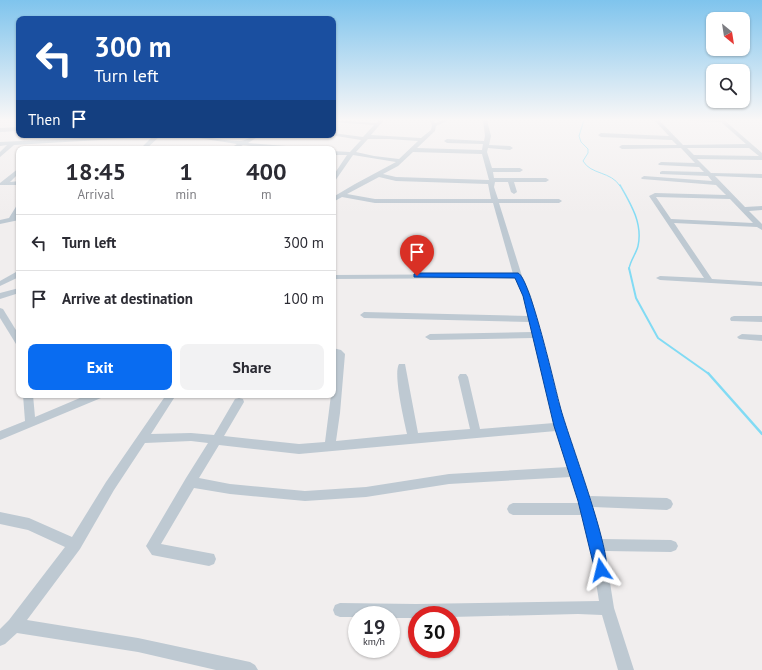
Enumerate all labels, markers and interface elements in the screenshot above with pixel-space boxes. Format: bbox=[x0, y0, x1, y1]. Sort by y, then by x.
north arrow bbox=[706, 12, 750, 56]
map controls bbox=[706, 12, 750, 108]
text: 300 m bbox=[94, 28, 171, 65]
icon: left bbox=[28, 32, 80, 84]
text: Turn left bbox=[94, 64, 159, 87]
button: search bbox=[706, 64, 750, 108]
icon: arrive bbox=[68, 108, 90, 130]
text: Then bbox=[28, 110, 60, 129]
text: 18:45 bbox=[65, 156, 126, 187]
text: 1 bbox=[179, 156, 193, 187]
text: 400 bbox=[246, 156, 287, 187]
text: Arrival bbox=[78, 186, 114, 203]
text: min bbox=[175, 186, 197, 203]
text: m bbox=[261, 186, 272, 203]
icon: left bbox=[28, 232, 50, 254]
text: Turn left bbox=[62, 233, 116, 252]
text: 300 m bbox=[283, 233, 324, 252]
pin bbox=[400, 235, 434, 276]
icon: arrive bbox=[406, 241, 428, 263]
icon: arrive bbox=[28, 288, 50, 310]
text: Arrive at destination bbox=[62, 289, 193, 308]
text: 100 m bbox=[283, 289, 324, 308]
button: Exit bbox=[28, 344, 172, 390]
button: Share bbox=[180, 344, 324, 390]
position arrow bbox=[580, 549, 622, 591]
speed limit sign: 30 bbox=[408, 606, 460, 658]
text: 19 bbox=[363, 614, 385, 640]
text: km/h bbox=[363, 635, 385, 648]

